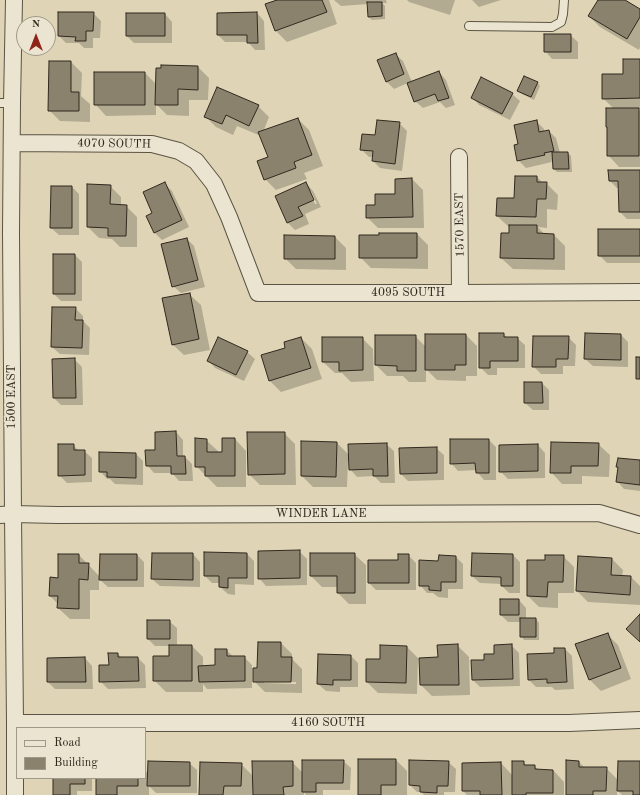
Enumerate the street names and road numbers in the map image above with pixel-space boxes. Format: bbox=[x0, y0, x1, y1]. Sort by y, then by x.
street label: 4070 SOUTH bbox=[77, 136, 151, 152]
street label: 1570 EAST bbox=[452, 193, 468, 257]
street label: 4095 SOUTH bbox=[371, 286, 445, 300]
street label: 1500 EAST bbox=[5, 365, 19, 429]
street label: WINDER LANE bbox=[275, 507, 367, 521]
street label: 4160 SOUTH bbox=[291, 716, 365, 730]

